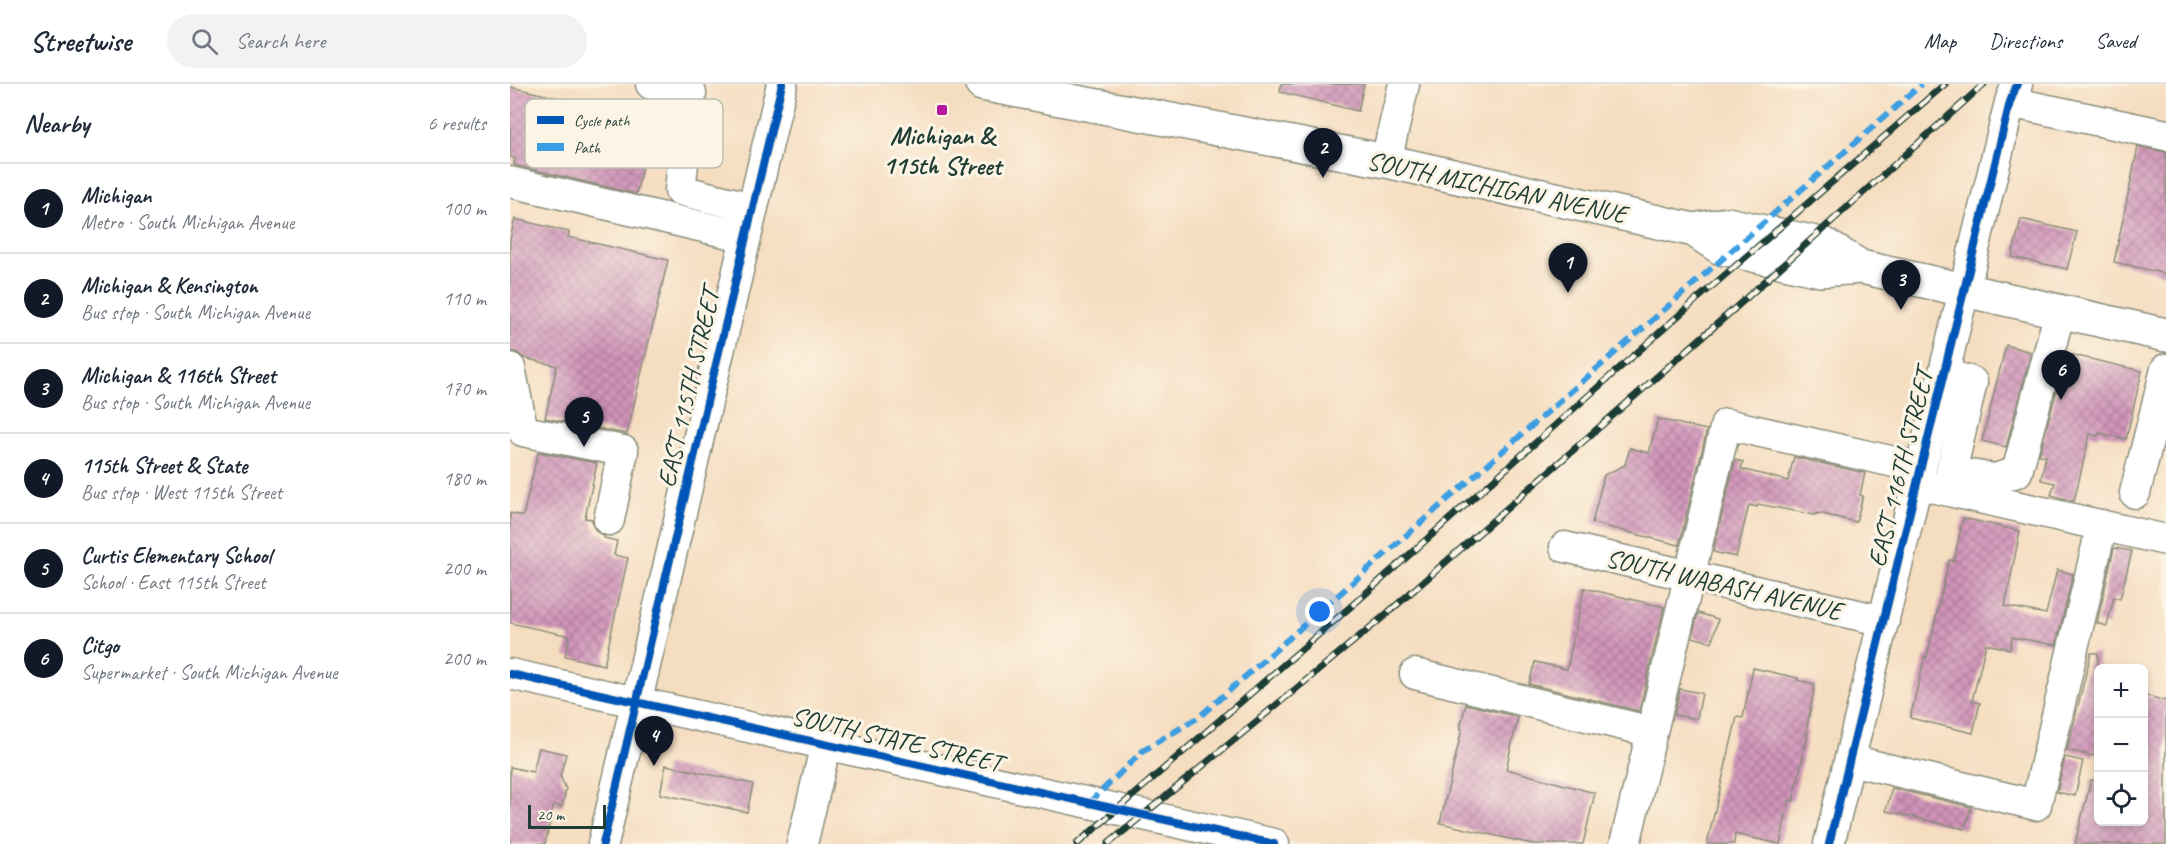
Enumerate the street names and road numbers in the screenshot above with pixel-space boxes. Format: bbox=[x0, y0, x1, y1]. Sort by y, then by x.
street label: SOUTH MICHIGAN AVENUE bbox=[1364, 144, 1633, 232]
street label: EAST 115TH STREET bbox=[650, 279, 729, 490]
street label: EAST 116TH STREET bbox=[1860, 359, 1943, 570]
street label: SOUTH WABASH AVENUE bbox=[1603, 541, 1849, 629]
street label: SOUTH STATE STREET bbox=[788, 699, 1011, 781]

